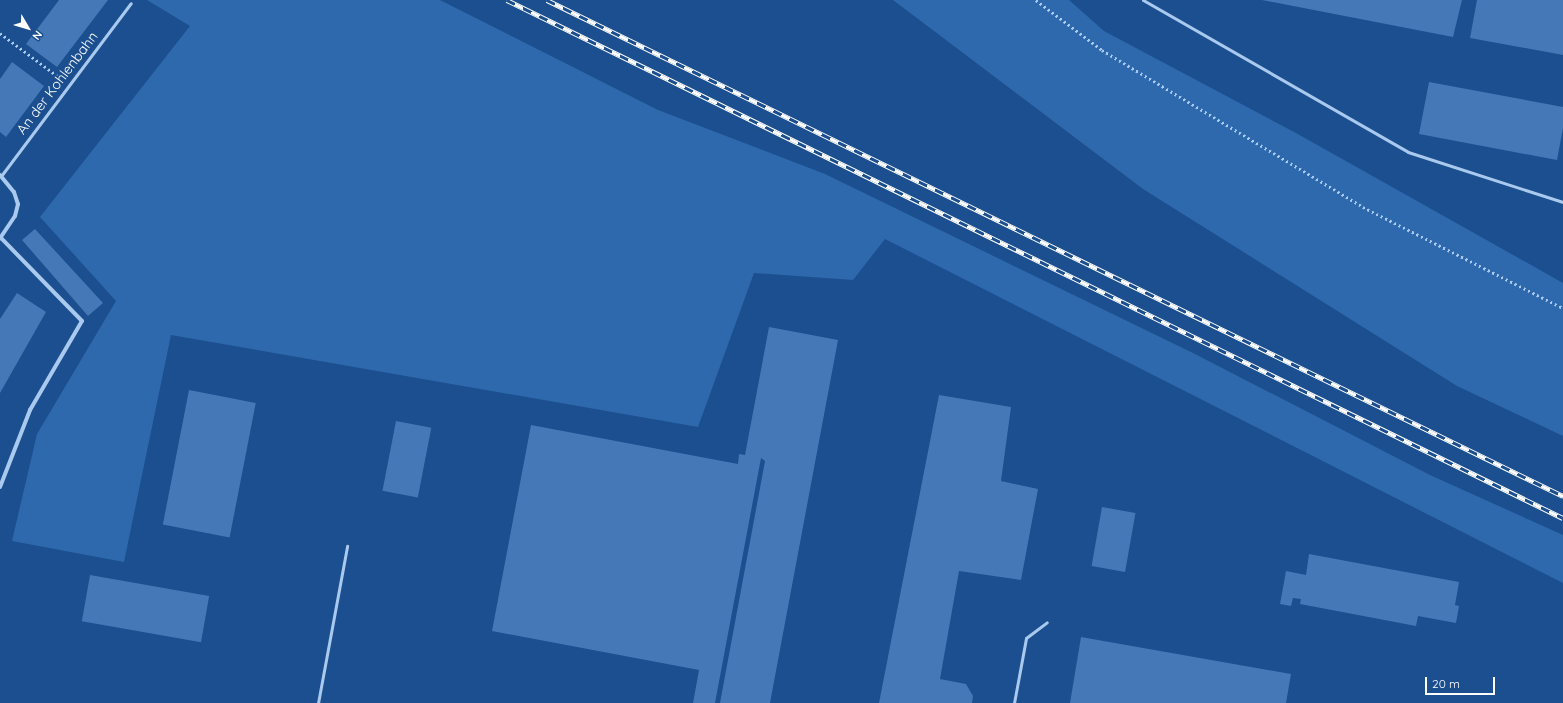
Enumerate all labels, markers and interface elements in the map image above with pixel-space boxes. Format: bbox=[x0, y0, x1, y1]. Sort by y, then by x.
north arrow bbox=[8, 8, 48, 48]
street label: An der Kohlenbahn bbox=[13, 28, 101, 138]
text: N bbox=[29, 28, 45, 43]
scale bar bbox=[1427, 669, 1497, 695]
text: 20 m bbox=[1432, 676, 1460, 691]

